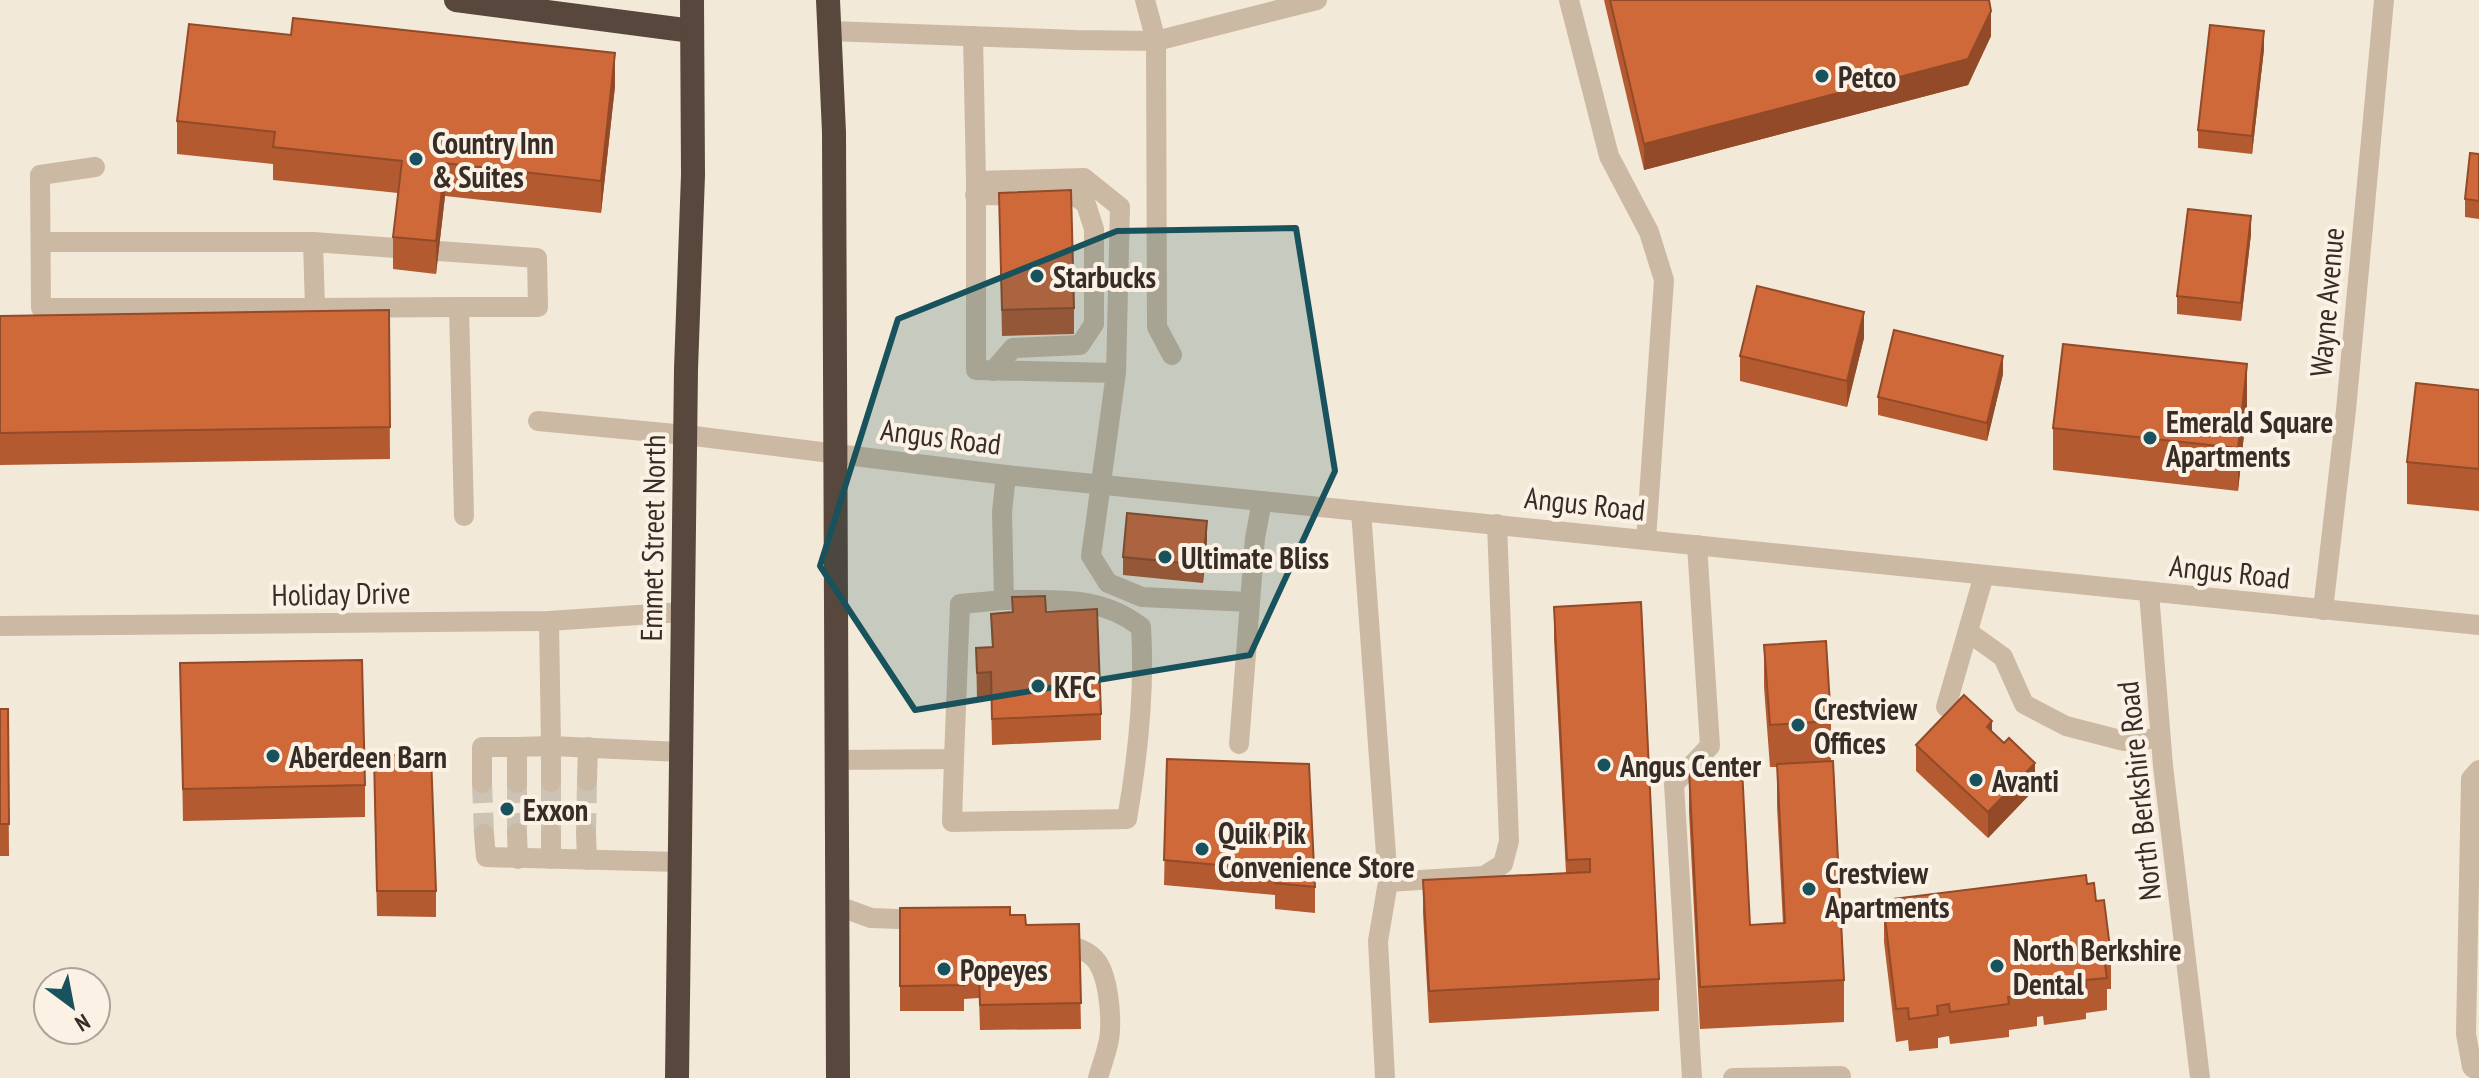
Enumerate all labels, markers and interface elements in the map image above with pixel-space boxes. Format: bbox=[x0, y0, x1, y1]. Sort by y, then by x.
place label: Petco bbox=[1838, 57, 1896, 96]
marker: Petco bbox=[1813, 67, 1831, 85]
place label: Country Inn & Suites bbox=[432, 123, 554, 196]
marker: Country Inn & Suites bbox=[407, 150, 425, 168]
street label: Wayne Avenue bbox=[2300, 226, 2352, 378]
place label: Starbucks bbox=[1053, 257, 1156, 296]
marker: Starbucks bbox=[1028, 267, 1046, 285]
place label: Emerald Square Apartments bbox=[2165, 402, 2333, 475]
street label: Angus Road bbox=[879, 409, 1003, 463]
marker: Emerald Square Apartments bbox=[2141, 429, 2159, 447]
street label: Emmet Street North bbox=[631, 434, 673, 642]
street label: Angus Road bbox=[1523, 477, 1647, 529]
place label: Ultimate Bliss bbox=[1181, 538, 1329, 577]
street label: Angus Road bbox=[2168, 545, 2292, 597]
marker: Ultimate Bliss bbox=[1156, 548, 1174, 566]
street label: Holiday Drive bbox=[271, 572, 411, 614]
place label: KFC bbox=[1054, 667, 1096, 706]
marker: KFC bbox=[1029, 677, 1047, 695]
street label: North Berkshire Road bbox=[2107, 679, 2169, 903]
place label: Crestview Offices bbox=[1814, 689, 1918, 762]
marker: Crestview Offices bbox=[1789, 716, 1807, 734]
place label: Aberdeen Barn bbox=[288, 737, 447, 776]
place label: Angus Center bbox=[1619, 746, 1761, 785]
marker: Aberdeen Barn bbox=[264, 747, 282, 765]
marker: Angus Center bbox=[1595, 756, 1613, 774]
place label: Avanti bbox=[1991, 761, 2059, 800]
marker: Avanti bbox=[1967, 771, 1985, 789]
place label: Exxon bbox=[523, 790, 588, 829]
marker: Exxon bbox=[498, 800, 516, 818]
place label: Quik Pik Convenience Store bbox=[1218, 813, 1415, 886]
marker: Quik Pik Convenience Store bbox=[1193, 840, 1211, 858]
place label: Crestview Apartments bbox=[1824, 853, 1950, 926]
marker: Crestview Apartments bbox=[1800, 880, 1818, 898]
place label: North Berkshire Dental bbox=[2013, 930, 2181, 1003]
place label: Popeyes bbox=[960, 950, 1048, 989]
marker: North Berkshire Dental bbox=[1988, 957, 2006, 975]
marker: Popeyes bbox=[935, 960, 953, 978]
north arrow bbox=[32, 966, 112, 1046]
text: N bbox=[70, 1008, 95, 1038]

